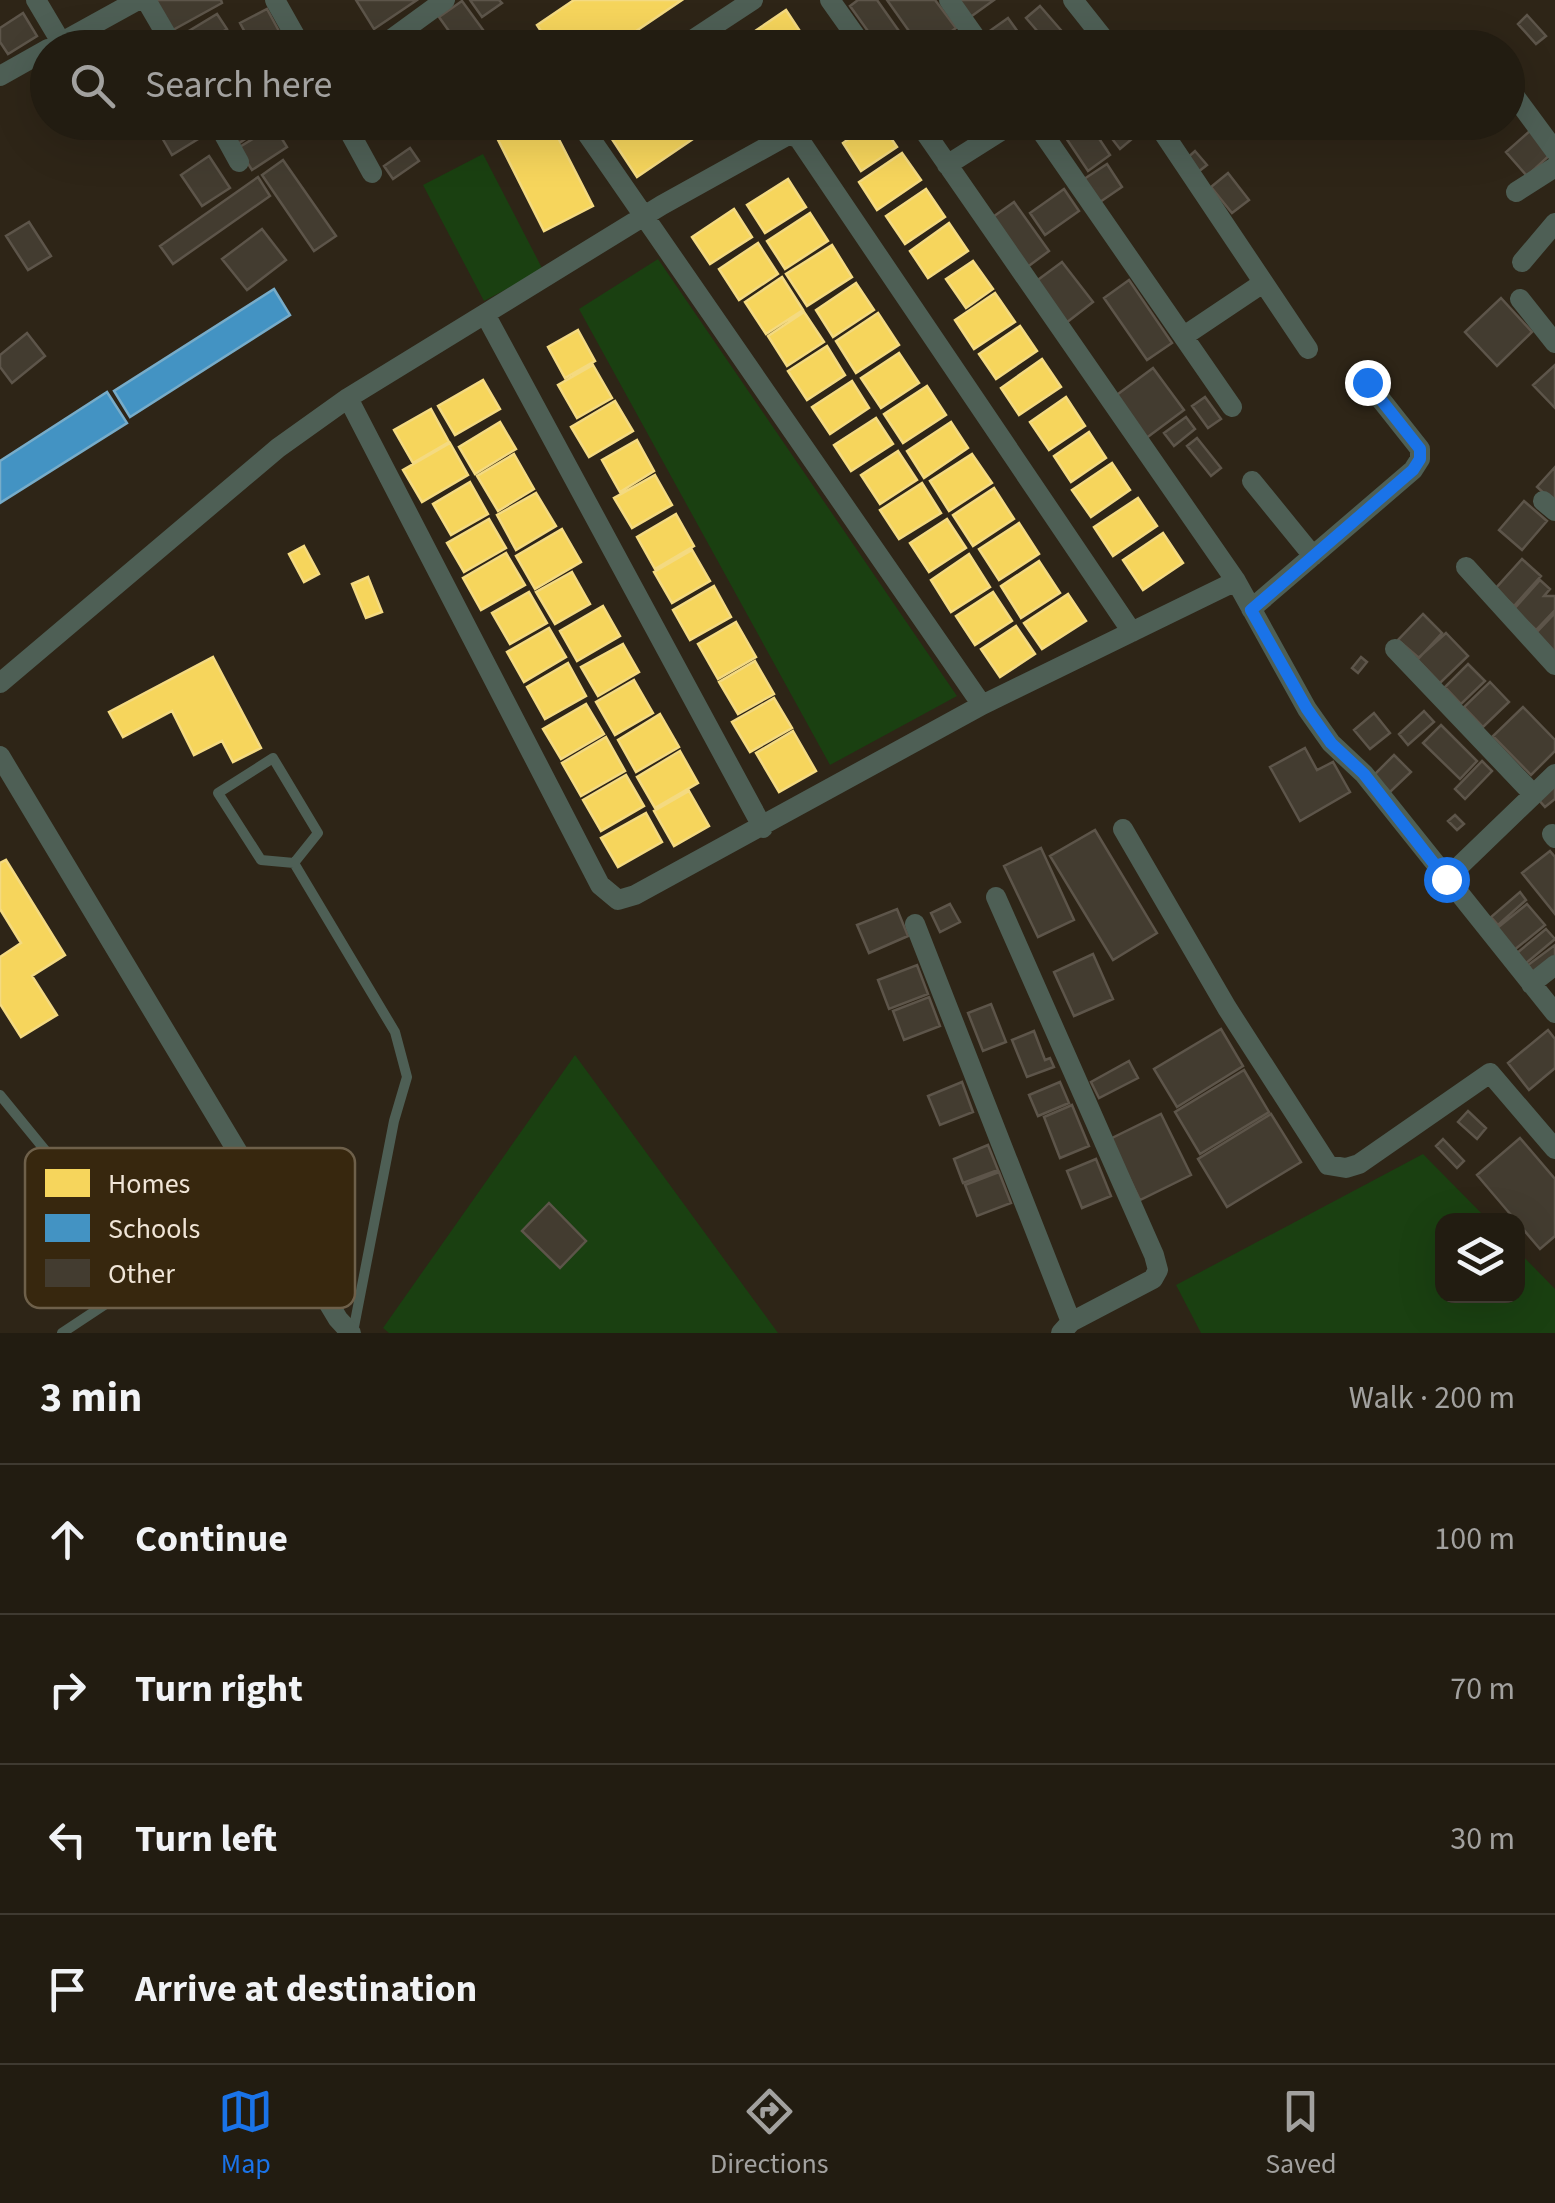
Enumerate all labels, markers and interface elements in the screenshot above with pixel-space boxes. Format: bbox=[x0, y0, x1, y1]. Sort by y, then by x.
search box bbox=[30, 30, 1525, 140]
icon: search bbox=[65, 58, 120, 113]
text: Search here bbox=[145, 58, 332, 112]
route end bbox=[1345, 360, 1391, 406]
route start bbox=[1424, 857, 1470, 903]
legend bbox=[25, 1148, 355, 1308]
text: Homes bbox=[108, 1164, 190, 1204]
text: Schools bbox=[108, 1209, 200, 1249]
map controls bbox=[1435, 1213, 1525, 1303]
button: layers bbox=[1435, 1213, 1525, 1303]
text: Other bbox=[108, 1254, 175, 1294]
text: 3 min bbox=[40, 1368, 142, 1428]
text: Walk · 200 m bbox=[1349, 1375, 1515, 1421]
icon: ahead bbox=[40, 1512, 95, 1567]
text: Continue bbox=[135, 1512, 288, 1566]
text: 100 m bbox=[1434, 1516, 1515, 1562]
icon: right bbox=[40, 1662, 95, 1717]
text: Turn right bbox=[135, 1662, 303, 1716]
text: 70 m bbox=[1450, 1666, 1515, 1712]
icon: left bbox=[40, 1812, 95, 1867]
text: Turn left bbox=[135, 1812, 277, 1866]
text: 30 m bbox=[1450, 1816, 1515, 1862]
icon: arrive bbox=[40, 1962, 95, 2017]
text: Arrive at destination bbox=[135, 1962, 477, 2016]
tab: Map bbox=[218, 2084, 273, 2184]
tab: Directions bbox=[710, 2084, 829, 2184]
tab: Saved bbox=[1265, 2084, 1337, 2184]

